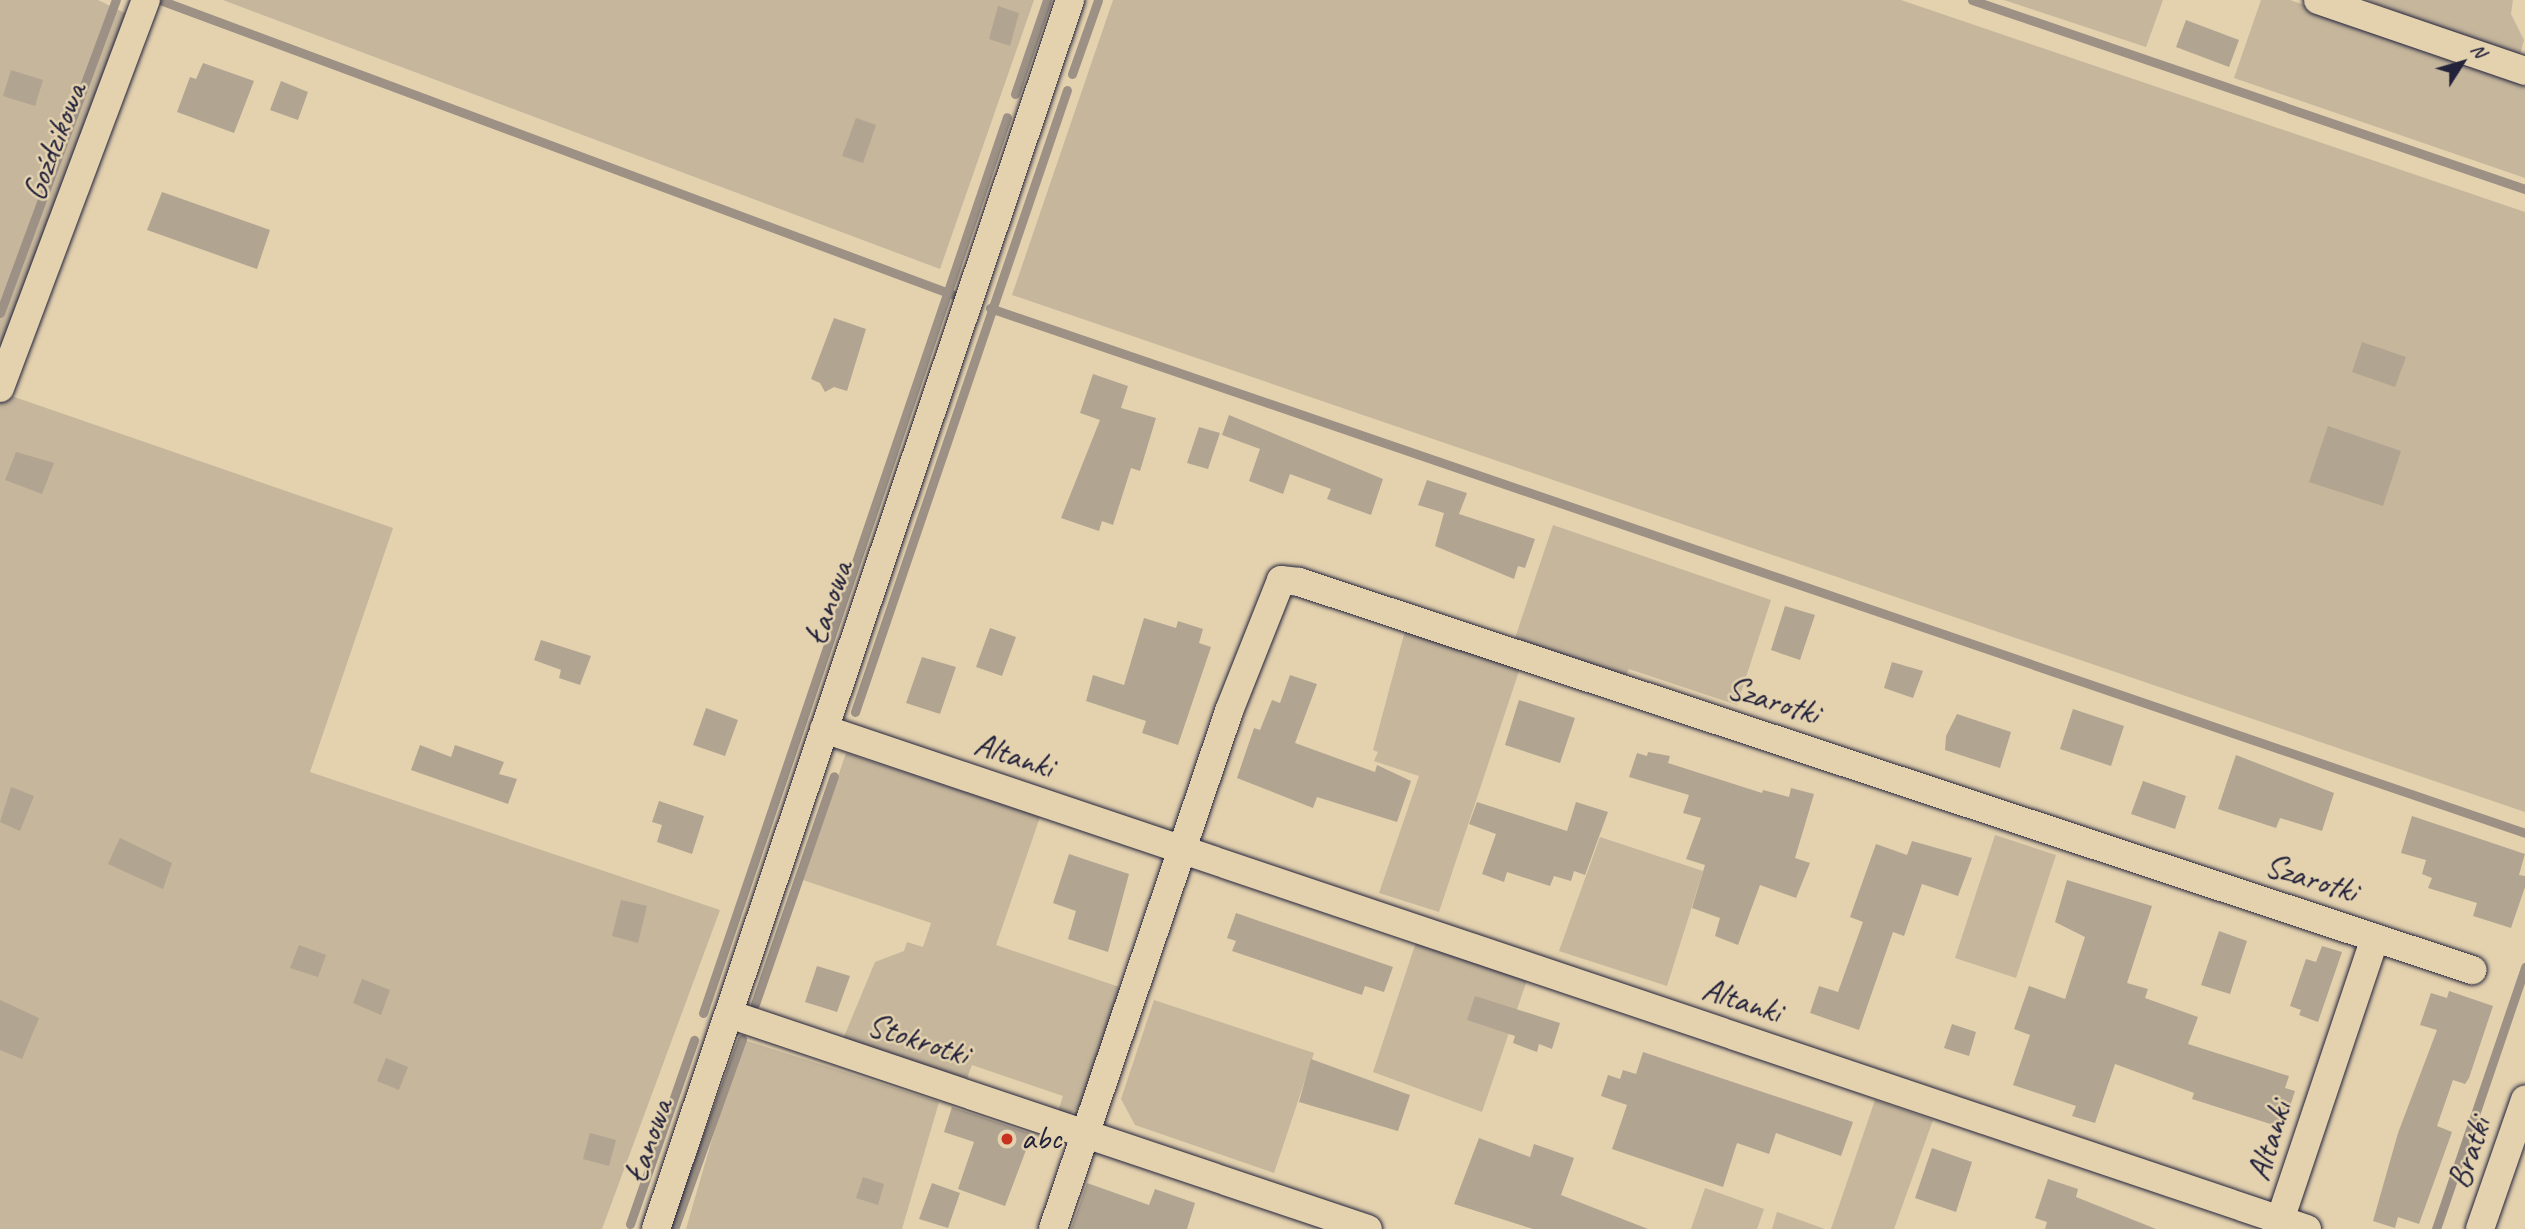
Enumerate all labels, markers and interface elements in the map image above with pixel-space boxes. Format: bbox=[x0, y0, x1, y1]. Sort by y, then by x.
north arrow bbox=[2427, 28, 2497, 98]
text: N bbox=[2466, 38, 2492, 62]
street label: Goździkowa bbox=[15, 78, 95, 206]
street label: Łanowa bbox=[796, 556, 862, 650]
street label: Szarotki bbox=[1722, 668, 1824, 734]
street label: Altanki bbox=[969, 724, 1059, 788]
street label: Szarotki bbox=[2260, 846, 2362, 912]
street label: Altanki bbox=[1697, 969, 1787, 1033]
street label: Stokrotki bbox=[862, 1005, 974, 1075]
street label: Łanowa bbox=[616, 1094, 682, 1188]
street label: Altanki bbox=[2239, 1097, 2301, 1185]
street label: Bratki bbox=[2439, 1112, 2501, 1194]
place label: abc bbox=[1021, 1119, 1061, 1159]
marker: abc bbox=[999, 1131, 1015, 1147]

